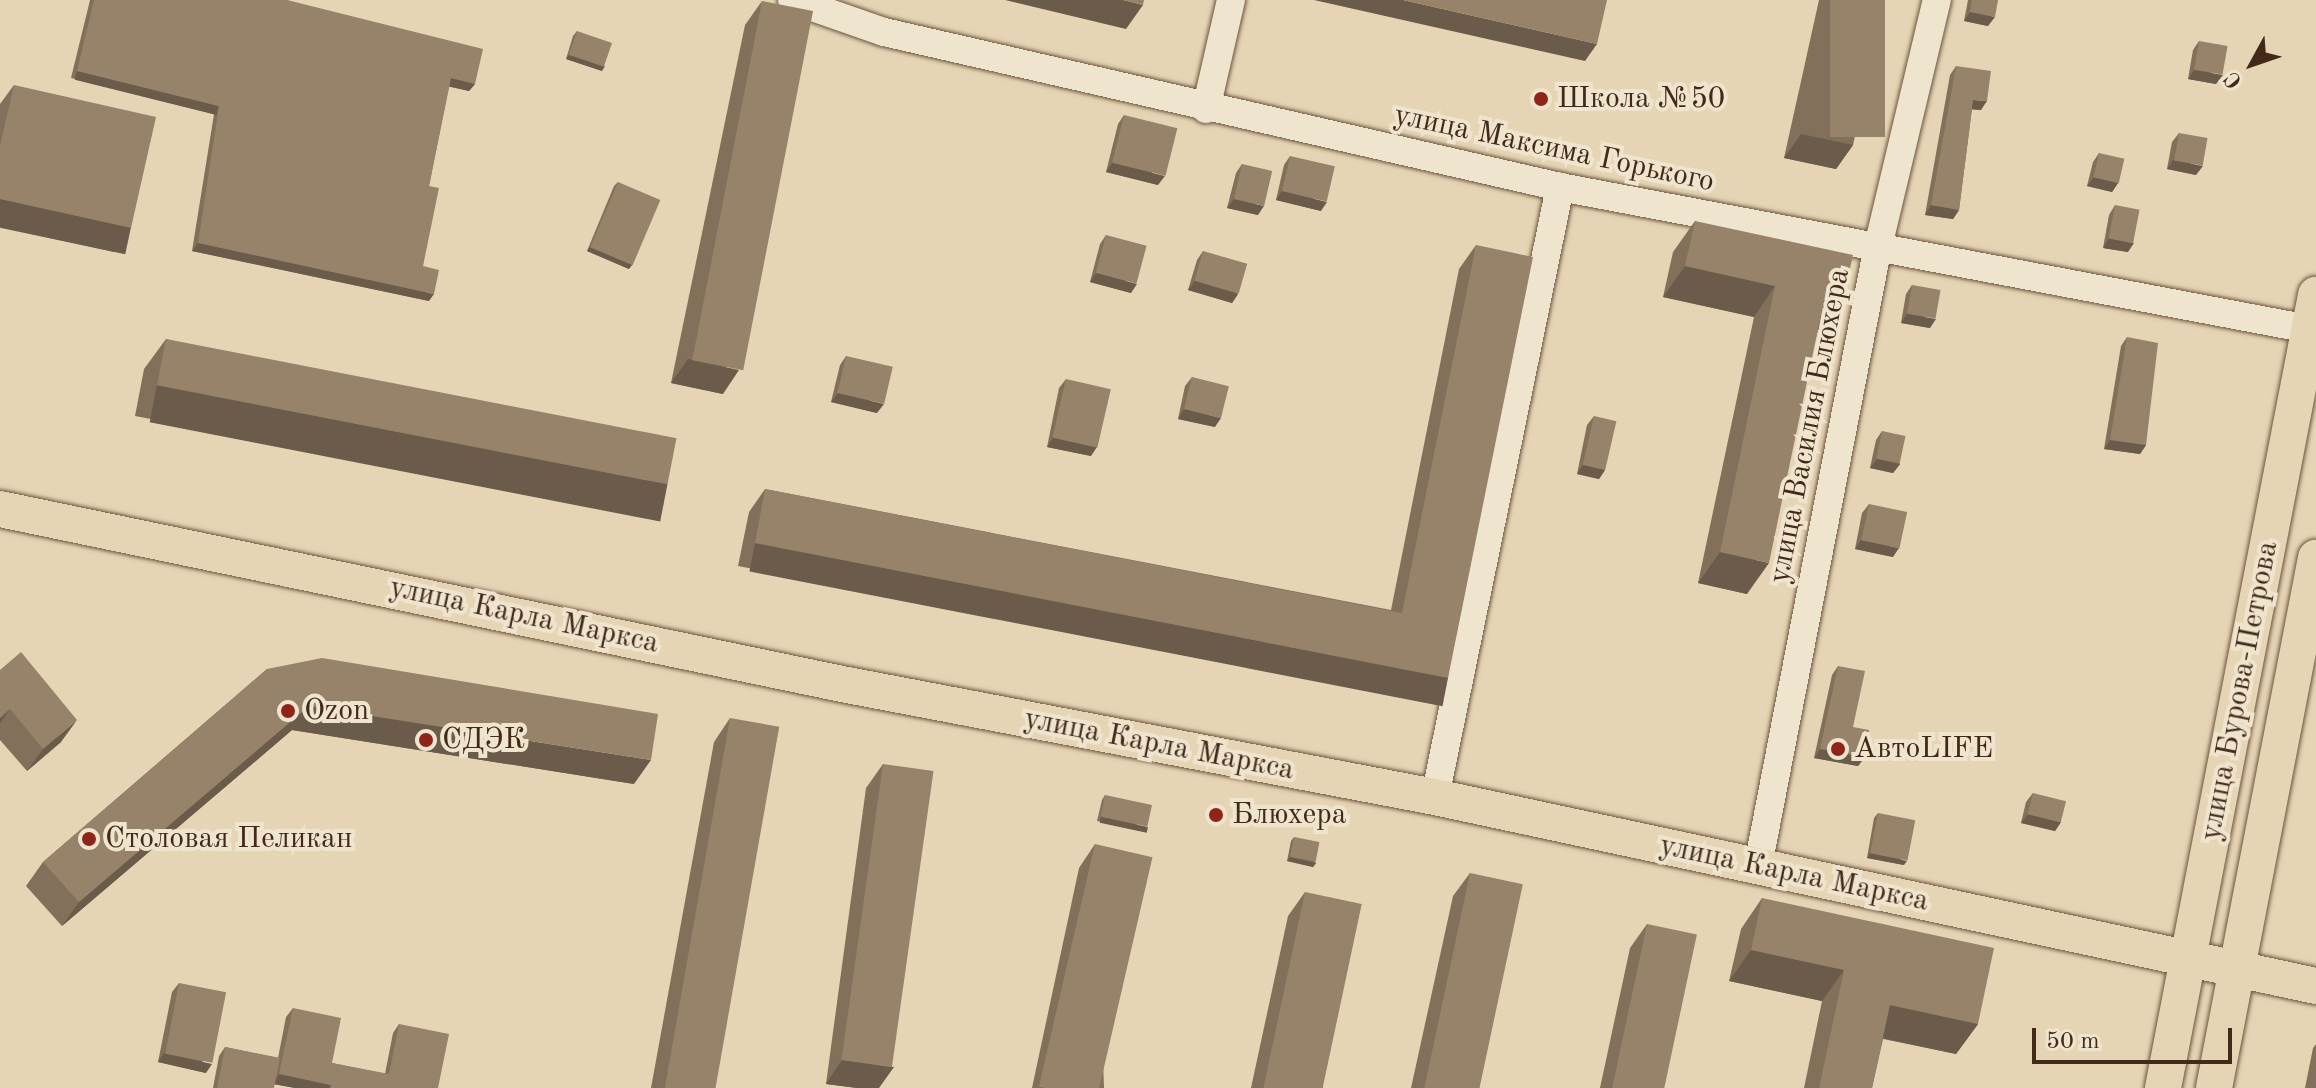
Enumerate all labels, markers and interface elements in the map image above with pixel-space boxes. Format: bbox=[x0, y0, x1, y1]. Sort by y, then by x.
north arrow bbox=[2212, 24, 2292, 104]
text: С bbox=[2221, 67, 2247, 92]
place label: Школа №50 bbox=[1557, 81, 1725, 117]
marker: Школа №50 bbox=[1532, 90, 1550, 108]
street label: улица Максима Горького bbox=[1391, 97, 1717, 201]
street label: улица Василия Блюхера bbox=[1762, 266, 1858, 586]
street label: улица Бурова-Петрова bbox=[2193, 538, 2287, 844]
street label: улица Карла Маркса bbox=[386, 570, 662, 662]
place label: Ozon bbox=[304, 693, 369, 729]
street label: улица Карла Маркса bbox=[1021, 701, 1297, 789]
marker: Ozon bbox=[279, 702, 297, 720]
place label: СДЭК bbox=[442, 722, 525, 758]
marker: СДЭК bbox=[417, 731, 435, 749]
place label: АвтоLIFE bbox=[1854, 731, 1993, 767]
marker: АвтоLIFE bbox=[1829, 740, 1847, 758]
place label: Блюхера bbox=[1232, 797, 1347, 833]
marker: Блюхера bbox=[1207, 806, 1225, 824]
place label: Столовая Пеликан bbox=[105, 821, 352, 857]
street label: улица Карла Маркса bbox=[1656, 828, 1932, 920]
marker: Столовая Пеликан bbox=[80, 830, 98, 848]
scale bar bbox=[2036, 1012, 2236, 1062]
text: 50 m bbox=[2046, 1030, 2100, 1054]

